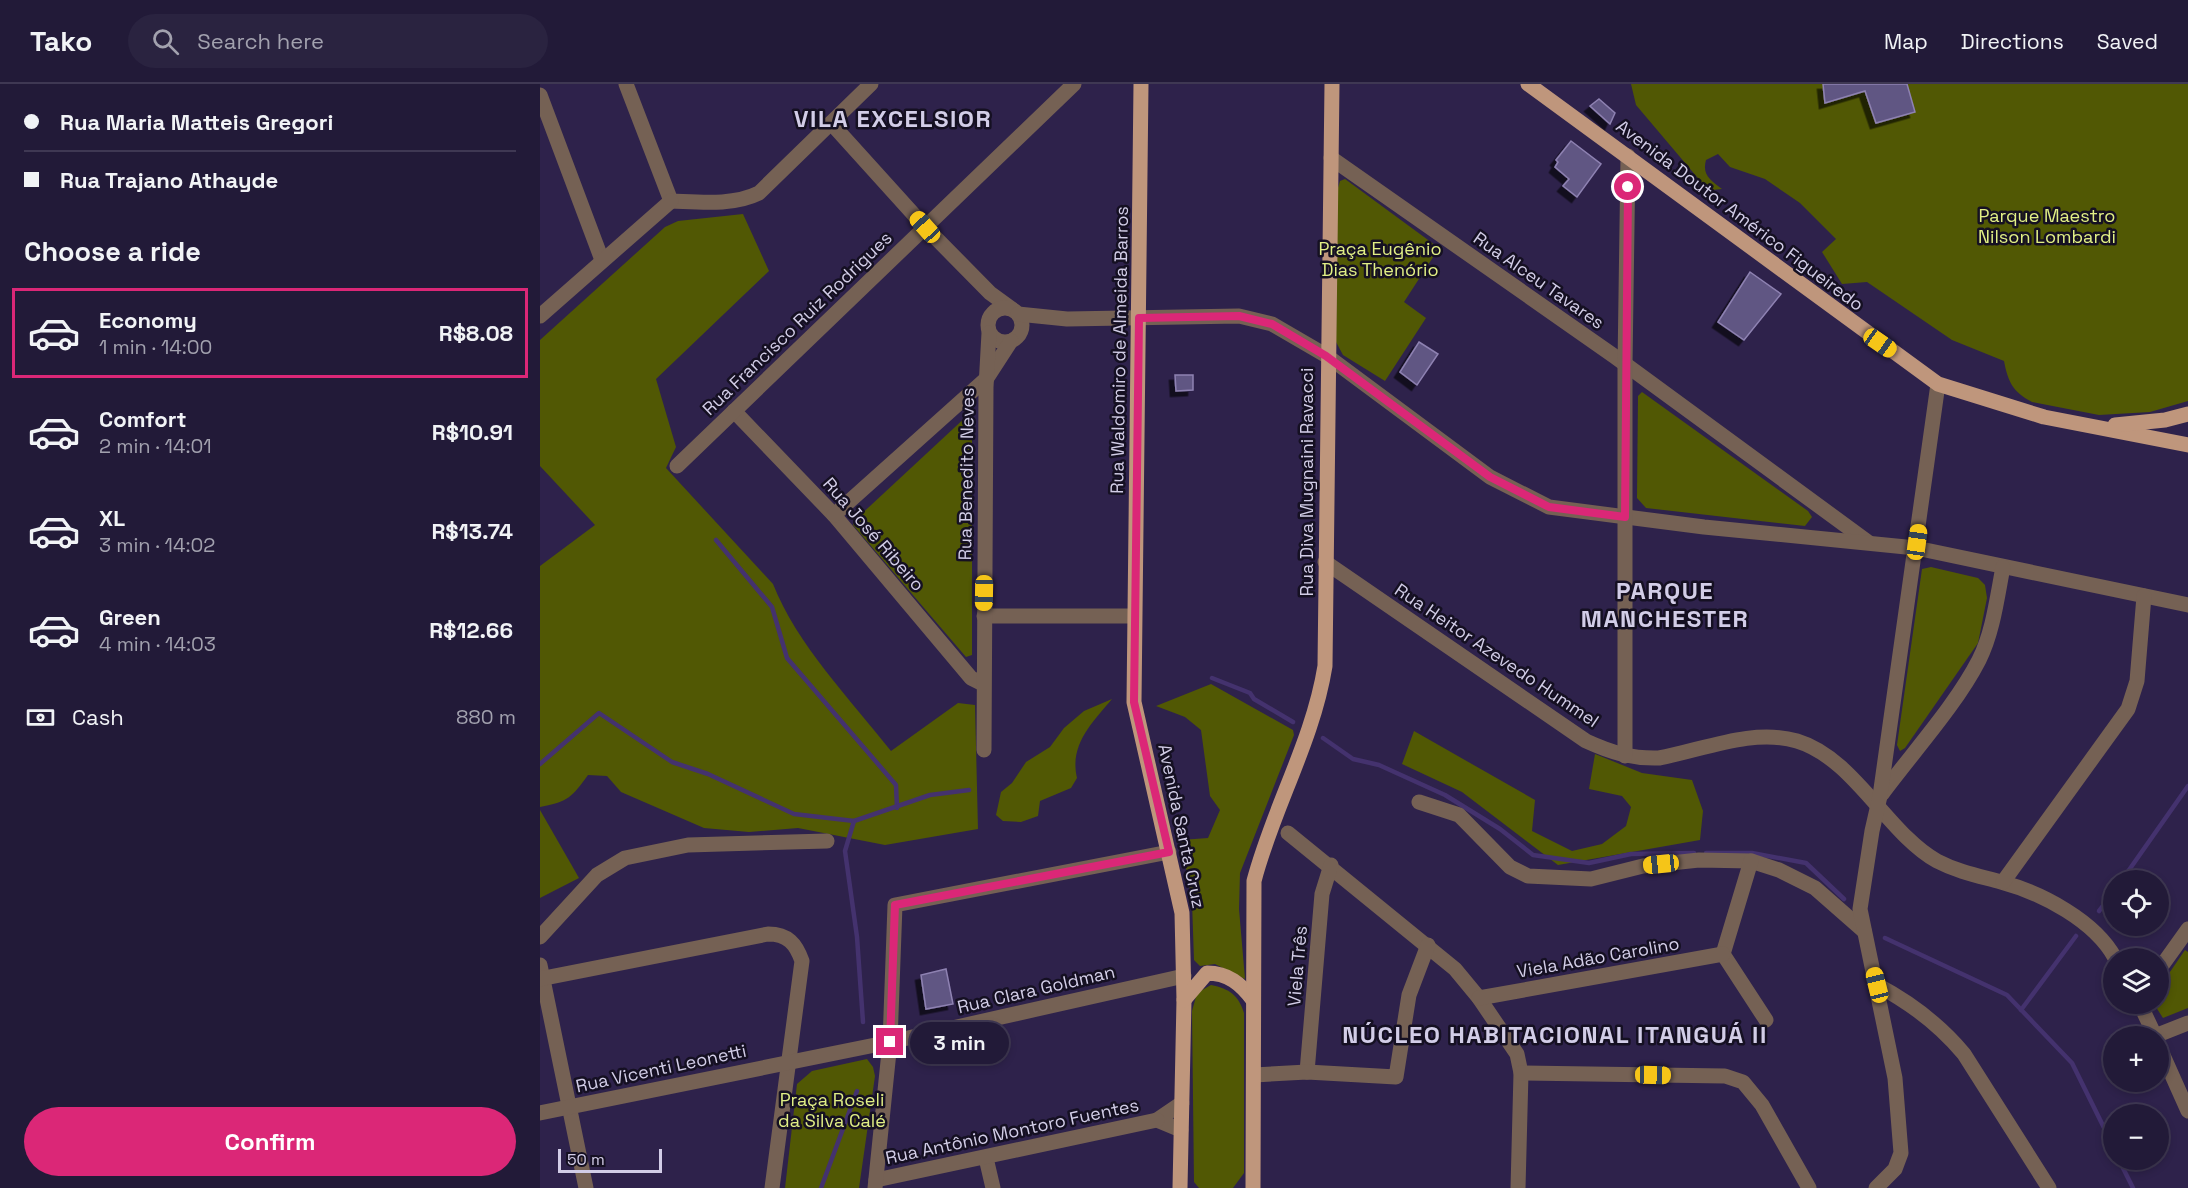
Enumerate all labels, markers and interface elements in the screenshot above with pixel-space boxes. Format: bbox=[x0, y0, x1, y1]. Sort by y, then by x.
search box bbox=[128, 14, 548, 68]
text: Tako bbox=[30, 23, 92, 59]
icon: search bbox=[149, 25, 182, 58]
text: Search here bbox=[197, 27, 324, 55]
text: Map bbox=[1884, 28, 1928, 55]
text: Directions bbox=[1961, 28, 2064, 55]
text: Saved bbox=[2097, 28, 2158, 55]
district label: VILA EXCELSIOR bbox=[794, 103, 992, 134]
text: Rua Maria Matteis Gregori bbox=[60, 108, 333, 136]
street label: Avenida Doutor Américo Figueiredo bbox=[1612, 114, 1868, 316]
text: Rua Trajano Athayde bbox=[60, 166, 278, 194]
route start bbox=[1614, 173, 1641, 200]
park label: Parque Maestro Nilson Lombardi bbox=[1978, 204, 2116, 248]
street label: Rua Waldomiro de Almeida Barros bbox=[1105, 206, 1133, 494]
car bbox=[906, 208, 944, 246]
street label: Rua Francisco Ruiz Rodrigues bbox=[697, 226, 897, 420]
street label: Rua Alceu Tavares bbox=[1469, 226, 1609, 334]
text: Choose a ride bbox=[24, 234, 201, 269]
park label: Praça Eugênio Dias Thenório bbox=[1318, 237, 1442, 281]
icon: car bbox=[27, 306, 81, 360]
text: Economy bbox=[99, 306, 197, 334]
text: R$8.08 bbox=[439, 319, 513, 347]
car bbox=[1860, 325, 1900, 361]
text: 1 min · 14:00 bbox=[99, 334, 212, 360]
street label: Rua Diva Mugnaini Ravacci bbox=[1295, 368, 1318, 596]
street label: Rua Benedito Neves bbox=[953, 387, 979, 561]
icon: car bbox=[27, 405, 81, 459]
text: Comfort bbox=[99, 405, 187, 433]
text: R$10.91 bbox=[432, 418, 513, 446]
text: 2 min · 14:01 bbox=[99, 433, 212, 459]
street label: Rua José Ribeiro bbox=[818, 472, 930, 596]
icon: car bbox=[27, 504, 81, 558]
text: XL bbox=[99, 504, 125, 532]
text: R$13.74 bbox=[431, 517, 513, 545]
car bbox=[1906, 523, 1928, 561]
text: 3 min · 14:02 bbox=[99, 532, 215, 558]
car bbox=[975, 575, 993, 611]
district label: PARQUE MANCHESTER bbox=[1581, 575, 1749, 634]
street label: Rua Heitor Azevedo Hummel bbox=[1391, 578, 1603, 732]
icon: car bbox=[27, 603, 81, 657]
text: Green bbox=[99, 603, 161, 631]
text: R$12.66 bbox=[429, 616, 513, 644]
text: 4 min · 14:03 bbox=[99, 631, 216, 657]
icon: cash bbox=[24, 701, 57, 734]
text: Cash bbox=[72, 703, 124, 731]
text: 880 m bbox=[456, 704, 516, 730]
street label: Avenida Santa Cruz bbox=[1153, 742, 1211, 910]
car bbox=[1642, 853, 1680, 875]
map controls bbox=[2103, 870, 2169, 1170]
button: locate bbox=[2103, 870, 2169, 936]
street label: Viela Três bbox=[1282, 925, 1312, 1007]
street label: Viela Adão Carolino bbox=[1515, 931, 1681, 983]
button: layers bbox=[2103, 948, 2169, 1014]
street label: Rua Clara Goldman bbox=[955, 960, 1117, 1018]
car bbox=[1864, 965, 1890, 1005]
district label: NÚCLEO HABITACIONAL ITANGUÁ II bbox=[1342, 1019, 1768, 1050]
callout: 3 min bbox=[911, 1021, 1010, 1063]
button: + bbox=[2103, 1026, 2169, 1092]
route end bbox=[876, 1028, 903, 1055]
text: 3 min bbox=[934, 1030, 985, 1056]
street label: Rua Vicenti Leonetti bbox=[574, 1039, 748, 1097]
car bbox=[1635, 1066, 1671, 1084]
park label: Praça Roseli da Silva Calé bbox=[778, 1088, 886, 1132]
street label: Rua Antônio Montoro Fuentes bbox=[883, 1093, 1141, 1169]
button: − bbox=[2103, 1104, 2169, 1170]
button: Confirm bbox=[24, 1107, 516, 1176]
scale bar bbox=[558, 1146, 662, 1174]
text: 50 m bbox=[567, 1149, 605, 1170]

